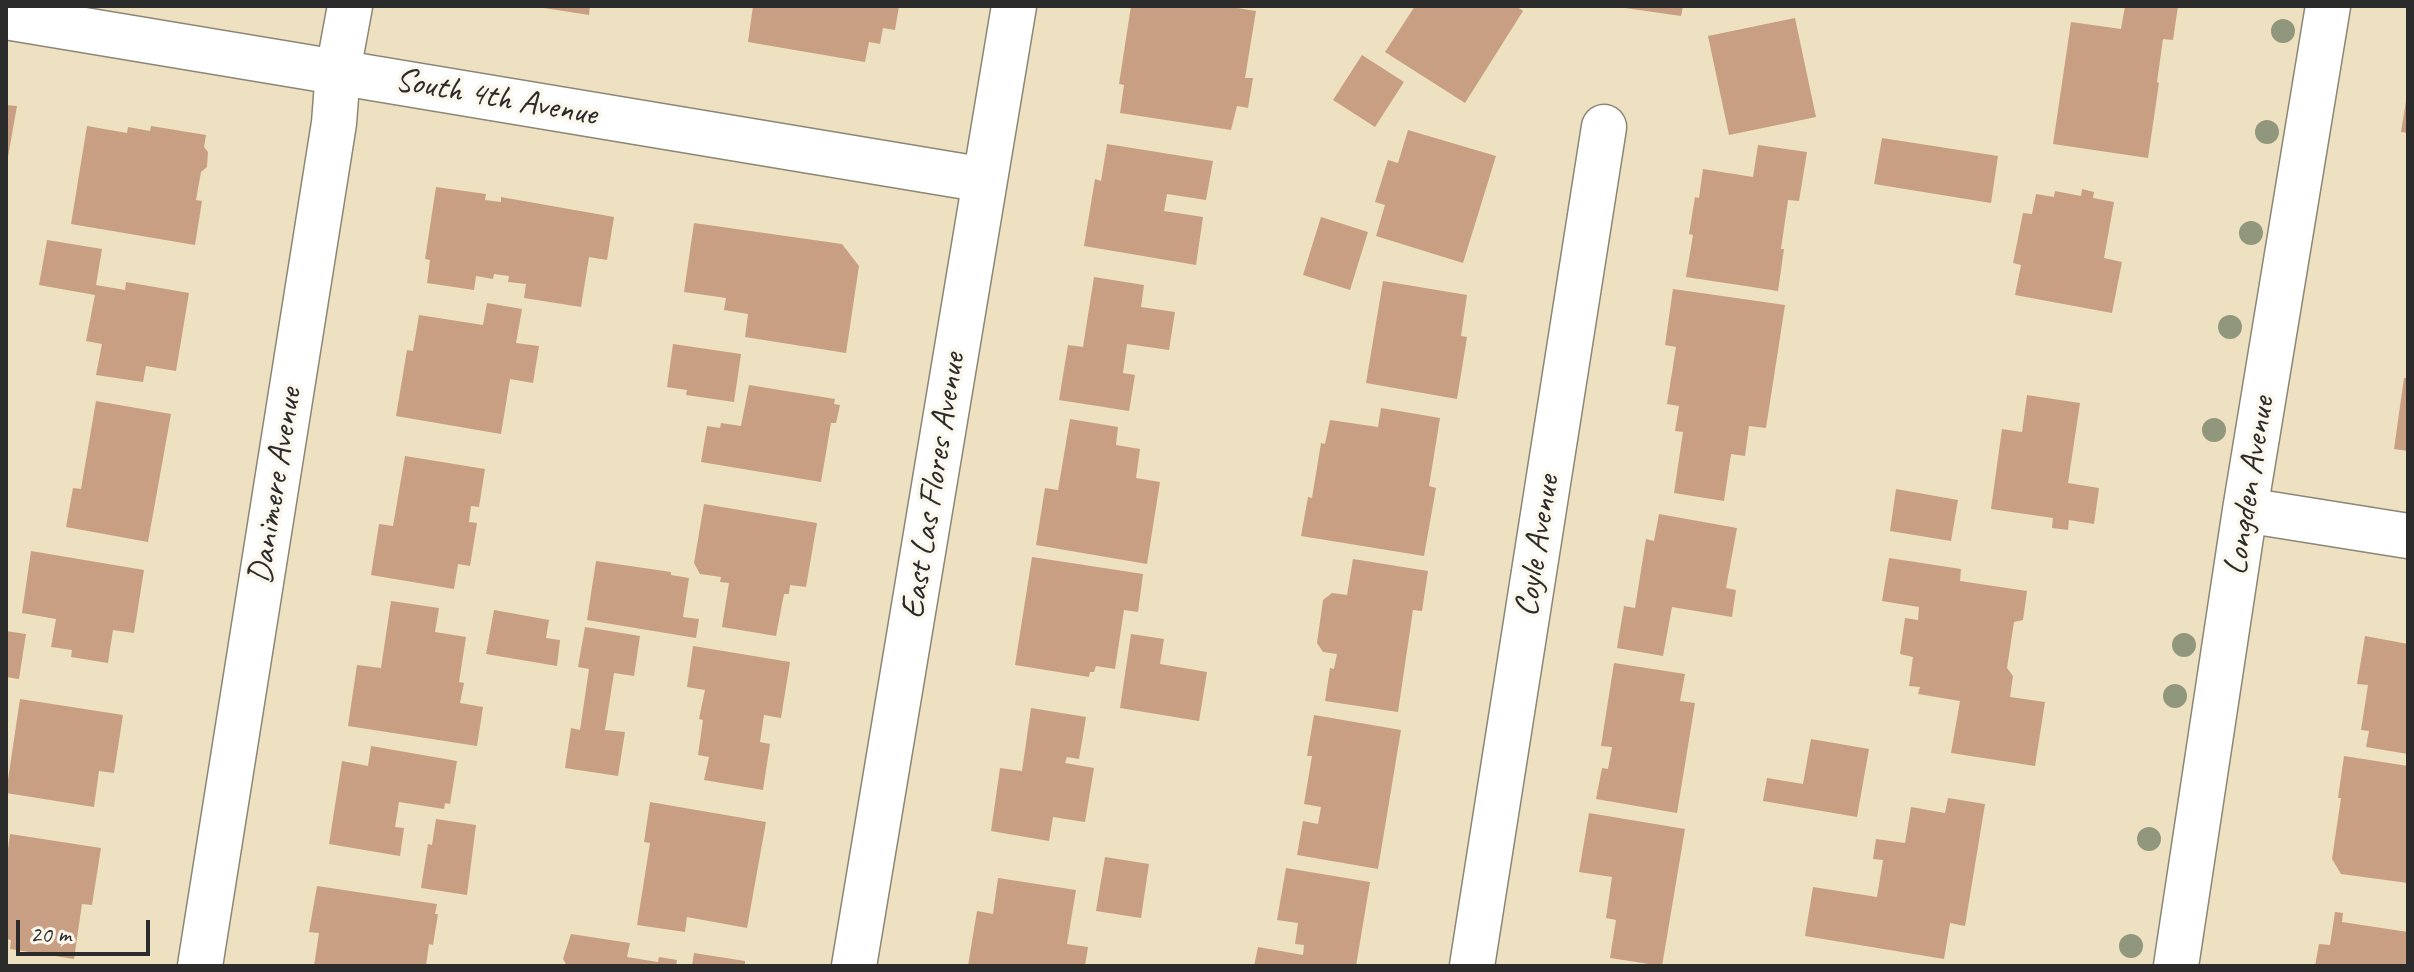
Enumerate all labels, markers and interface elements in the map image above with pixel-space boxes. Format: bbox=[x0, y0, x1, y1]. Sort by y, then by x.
street label: South 4th Avenue bbox=[392, 60, 600, 136]
street label: East Las Flores Avenue bbox=[893, 350, 975, 622]
street label: Danimere Avenue bbox=[240, 385, 312, 587]
street label: Longden Avenue bbox=[2216, 394, 2284, 578]
street label: Coyle Avenue bbox=[1507, 472, 1569, 620]
scale bar bbox=[20, 904, 154, 954]
text: 20 m bbox=[30, 919, 71, 949]

